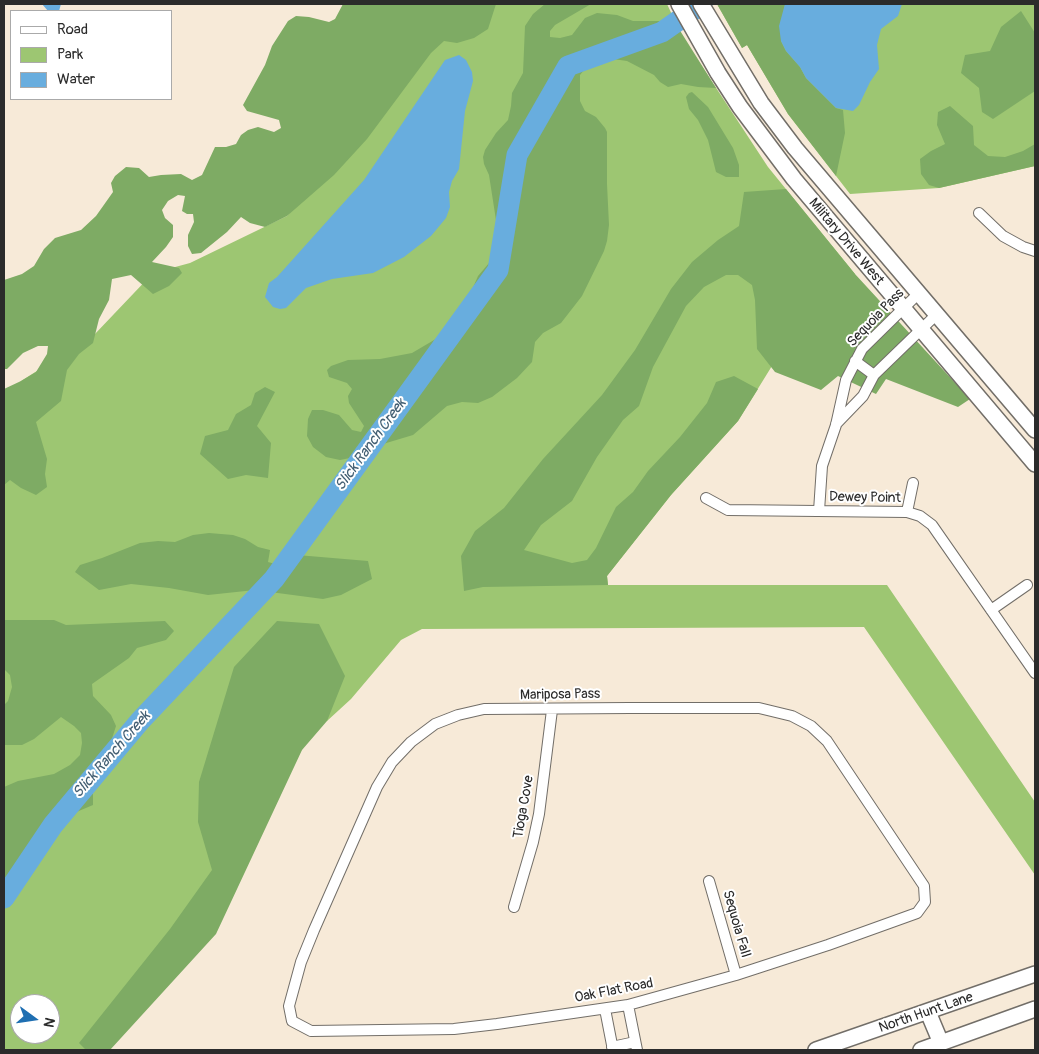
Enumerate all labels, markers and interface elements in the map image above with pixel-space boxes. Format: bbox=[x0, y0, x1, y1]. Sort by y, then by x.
legend bbox=[10, 10, 172, 100]
text: Road bbox=[57, 20, 88, 39]
text: Park bbox=[57, 45, 83, 64]
text: Water bbox=[57, 70, 95, 89]
street label: Military Drive West bbox=[805, 195, 887, 289]
street label: Sequoia Pass bbox=[844, 285, 908, 351]
water label: Slick Ranch Creek bbox=[332, 396, 410, 494]
street label: Dewey Point bbox=[829, 489, 901, 507]
street label: Mariposa Pass bbox=[520, 686, 600, 704]
water label: Slick Ranch Creek bbox=[69, 708, 155, 802]
street label: Tioga Cove bbox=[510, 774, 538, 840]
street label: Sequoia Fall bbox=[718, 889, 754, 959]
street label: Oak Flat Road bbox=[573, 975, 655, 1007]
street label: North Hunt Lane bbox=[877, 989, 975, 1037]
north arrow bbox=[10, 994, 60, 1044]
text: N bbox=[40, 1016, 58, 1029]

